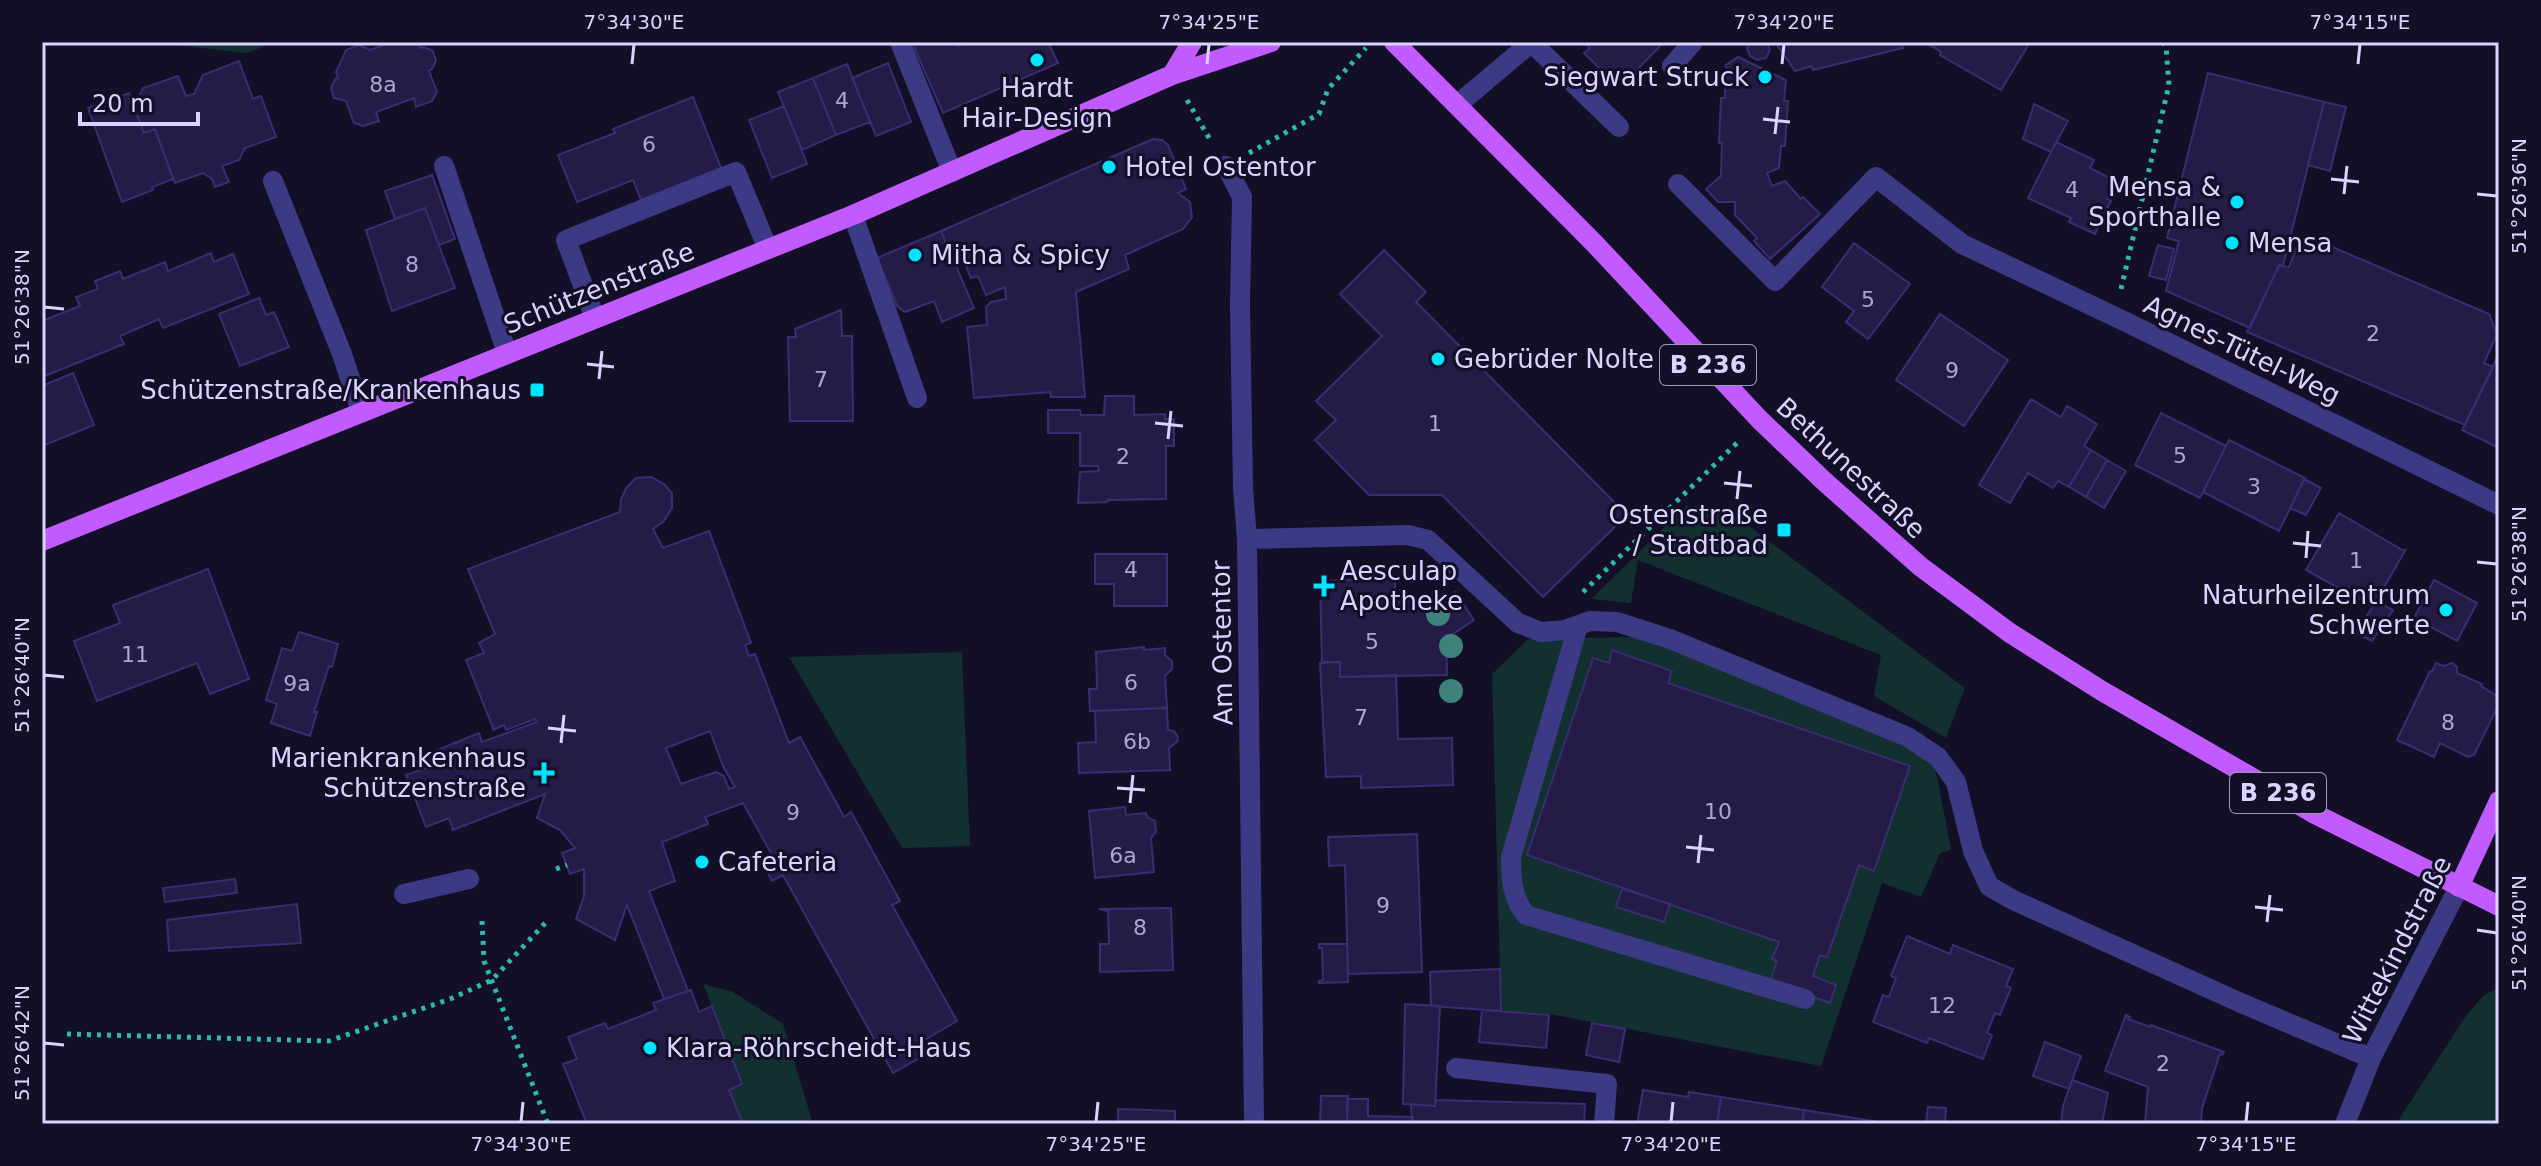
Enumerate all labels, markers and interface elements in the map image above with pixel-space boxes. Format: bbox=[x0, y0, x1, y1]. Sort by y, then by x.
text: 7°34'30"E bbox=[584, 10, 684, 34]
text: 7°34'25"E bbox=[1159, 10, 1259, 34]
text: 7°34'20"E bbox=[1734, 10, 1834, 34]
text: 7°34'15"E bbox=[2310, 10, 2410, 34]
marker: Hardt Hair-Design bbox=[1028, 51, 1046, 69]
place label: Siegwart Struck bbox=[1543, 62, 1749, 92]
marker: Siegwart Struck bbox=[1756, 68, 1774, 86]
house number: 8a bbox=[369, 72, 397, 97]
place label: Hardt Hair-Design bbox=[962, 73, 1112, 133]
scale bar bbox=[80, 76, 198, 126]
house number: 4 bbox=[835, 88, 849, 113]
text: 20 m bbox=[92, 90, 154, 118]
house number: 6 bbox=[642, 132, 656, 157]
text: 51°26'36"N bbox=[2507, 138, 2531, 254]
place label: Hotel Ostentor bbox=[1125, 152, 1316, 182]
marker: Hotel Ostentor bbox=[1100, 158, 1118, 176]
place label: Mensa & Sporthalle bbox=[2088, 172, 2221, 232]
house number: 4 bbox=[2065, 177, 2079, 202]
marker: Mensa & Sporthalle bbox=[2228, 193, 2246, 211]
place label: Mensa bbox=[2248, 228, 2332, 258]
marker: Mensa bbox=[2223, 234, 2241, 252]
street label: Schützenstraße bbox=[499, 236, 699, 340]
place label: Mitha & Spicy bbox=[931, 240, 1110, 270]
marker: Mitha & Spicy bbox=[906, 246, 924, 264]
text: 51°26'38"N bbox=[10, 249, 34, 365]
house number: 8 bbox=[405, 252, 419, 277]
house number: 5 bbox=[1861, 287, 1875, 312]
street label: Agnes-Tütel-Weg bbox=[2139, 289, 2345, 411]
house number: 2 bbox=[2366, 321, 2380, 346]
place label: Gebrüder Nolte bbox=[1454, 344, 1654, 374]
road number: B 236 bbox=[1660, 345, 1756, 385]
marker: Gebrüder Nolte bbox=[1429, 350, 1447, 368]
house number: 9 bbox=[1945, 358, 1959, 383]
house number: 7 bbox=[814, 367, 828, 392]
place label: Schützenstraße/Krankenhaus bbox=[140, 375, 521, 405]
marker: Schützenstraße/Krankenhaus bbox=[528, 381, 546, 399]
street label: Bethunestraße bbox=[1770, 391, 1932, 545]
house number: 1 bbox=[1428, 411, 1442, 436]
house number: 5 bbox=[2173, 443, 2187, 468]
house number: 2 bbox=[1116, 444, 1130, 469]
house number: 3 bbox=[2247, 474, 2261, 499]
place label: Ostenstraße / Stadtbad bbox=[1609, 500, 1768, 560]
text: 51°26'38"N bbox=[2507, 506, 2531, 622]
marker: Ostenstraße / Stadtbad bbox=[1775, 521, 1793, 539]
house number: 1 bbox=[2349, 548, 2363, 573]
place label: Aesculap Apotheke bbox=[1340, 556, 1463, 616]
house number: 4 bbox=[1124, 557, 1138, 582]
street label: Am Ostentor bbox=[1206, 560, 1238, 726]
marker: Aesculap Apotheke bbox=[1315, 577, 1333, 595]
place label: Naturheilzentrum Schwerte bbox=[2202, 580, 2430, 640]
marker: Naturheilzentrum Schwerte bbox=[2437, 601, 2455, 619]
text: 51°26'40"N bbox=[10, 617, 34, 733]
house number: 5 bbox=[1365, 629, 1379, 654]
house number: 11 bbox=[121, 642, 149, 667]
house number: 6 bbox=[1124, 670, 1138, 695]
house number: 9a bbox=[283, 671, 311, 696]
house number: 7 bbox=[1354, 705, 1368, 730]
house number: 8 bbox=[2441, 710, 2455, 735]
house number: 6b bbox=[1123, 729, 1151, 754]
place label: Marienkrankenhaus Schützenstraße bbox=[270, 743, 526, 803]
marker: Marienkrankenhaus Schützenstraße bbox=[533, 762, 555, 784]
road number: B 236 bbox=[2230, 773, 2326, 813]
house number: 10 bbox=[1704, 799, 1732, 824]
house number: 9 bbox=[786, 800, 800, 825]
house number: 6a bbox=[1109, 843, 1137, 868]
place label: Cafeteria bbox=[718, 847, 837, 877]
street label: Wittekindstraße bbox=[2337, 851, 2457, 1049]
marker: Cafeteria bbox=[693, 853, 711, 871]
text: 51°26'40"N bbox=[2507, 875, 2531, 991]
house number: 9 bbox=[1376, 893, 1390, 918]
house number: 8 bbox=[1133, 915, 1147, 940]
text: 51°26'42"N bbox=[10, 985, 34, 1101]
house number: 12 bbox=[1928, 993, 1956, 1018]
place label: Klara-Röhrscheidt-Haus bbox=[666, 1033, 971, 1063]
marker: Klara-Röhrscheidt-Haus bbox=[641, 1039, 659, 1057]
house number: 2 bbox=[2156, 1051, 2170, 1076]
text: 7°34'30"E bbox=[471, 1132, 571, 1156]
text: 7°34'25"E bbox=[1046, 1132, 1146, 1156]
text: 7°34'20"E bbox=[1621, 1132, 1721, 1156]
text: 7°34'15"E bbox=[2196, 1132, 2296, 1156]

